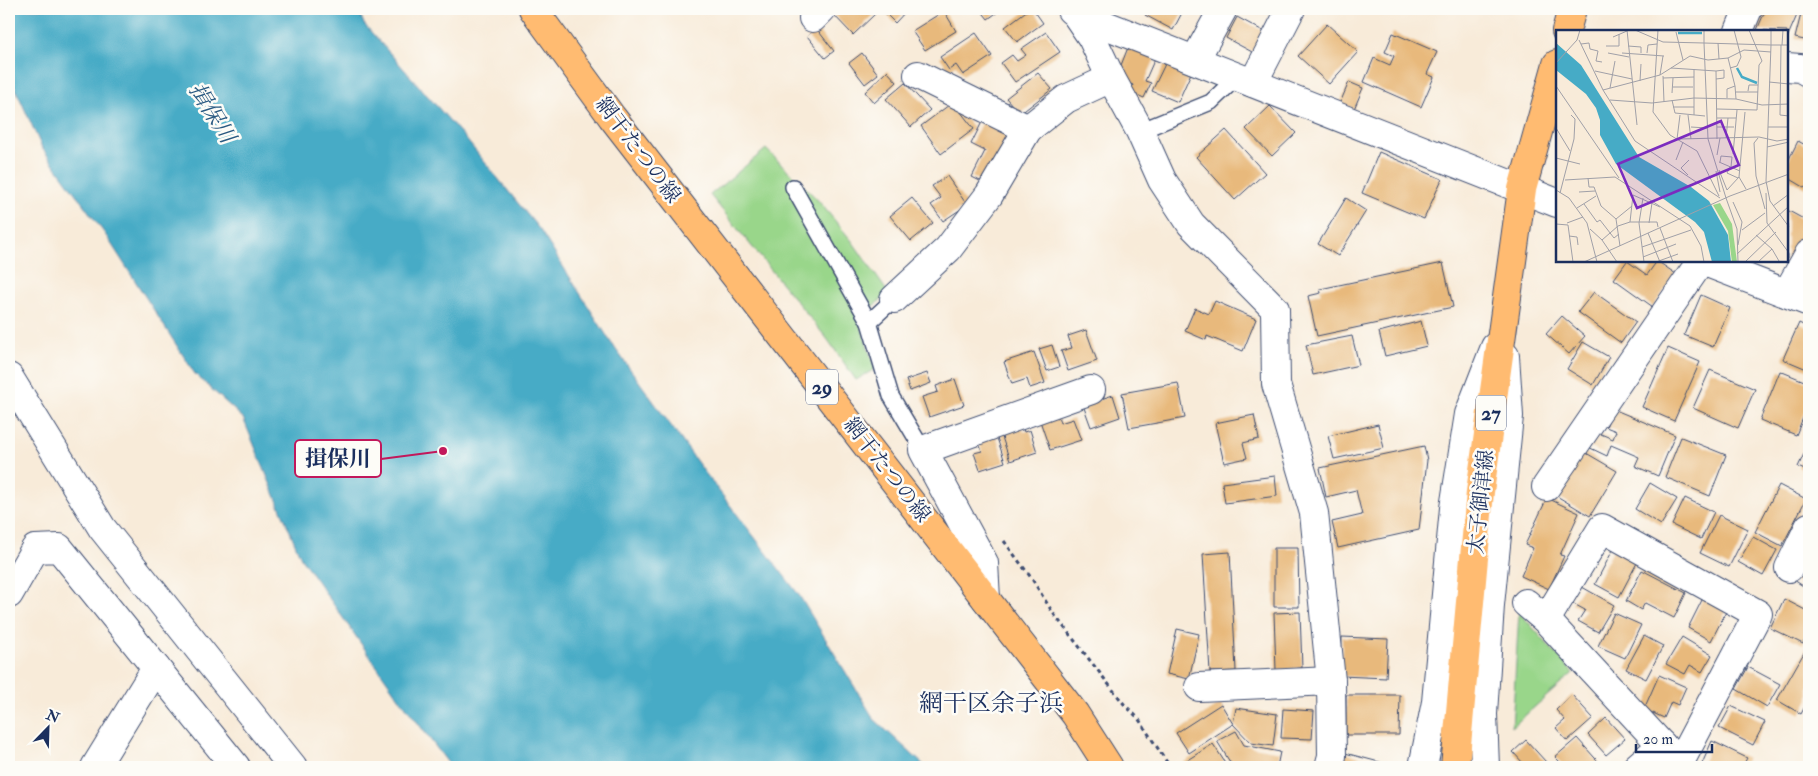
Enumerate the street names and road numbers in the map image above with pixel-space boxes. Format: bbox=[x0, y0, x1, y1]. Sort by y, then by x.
street label: 網干たつの線 bbox=[589, 92, 687, 208]
road number: 29 bbox=[806, 370, 838, 404]
road number: 27 bbox=[1476, 396, 1506, 430]
street label: 網干たつの線 bbox=[838, 412, 936, 528]
street label: 太子御津線 bbox=[1462, 448, 1500, 556]

